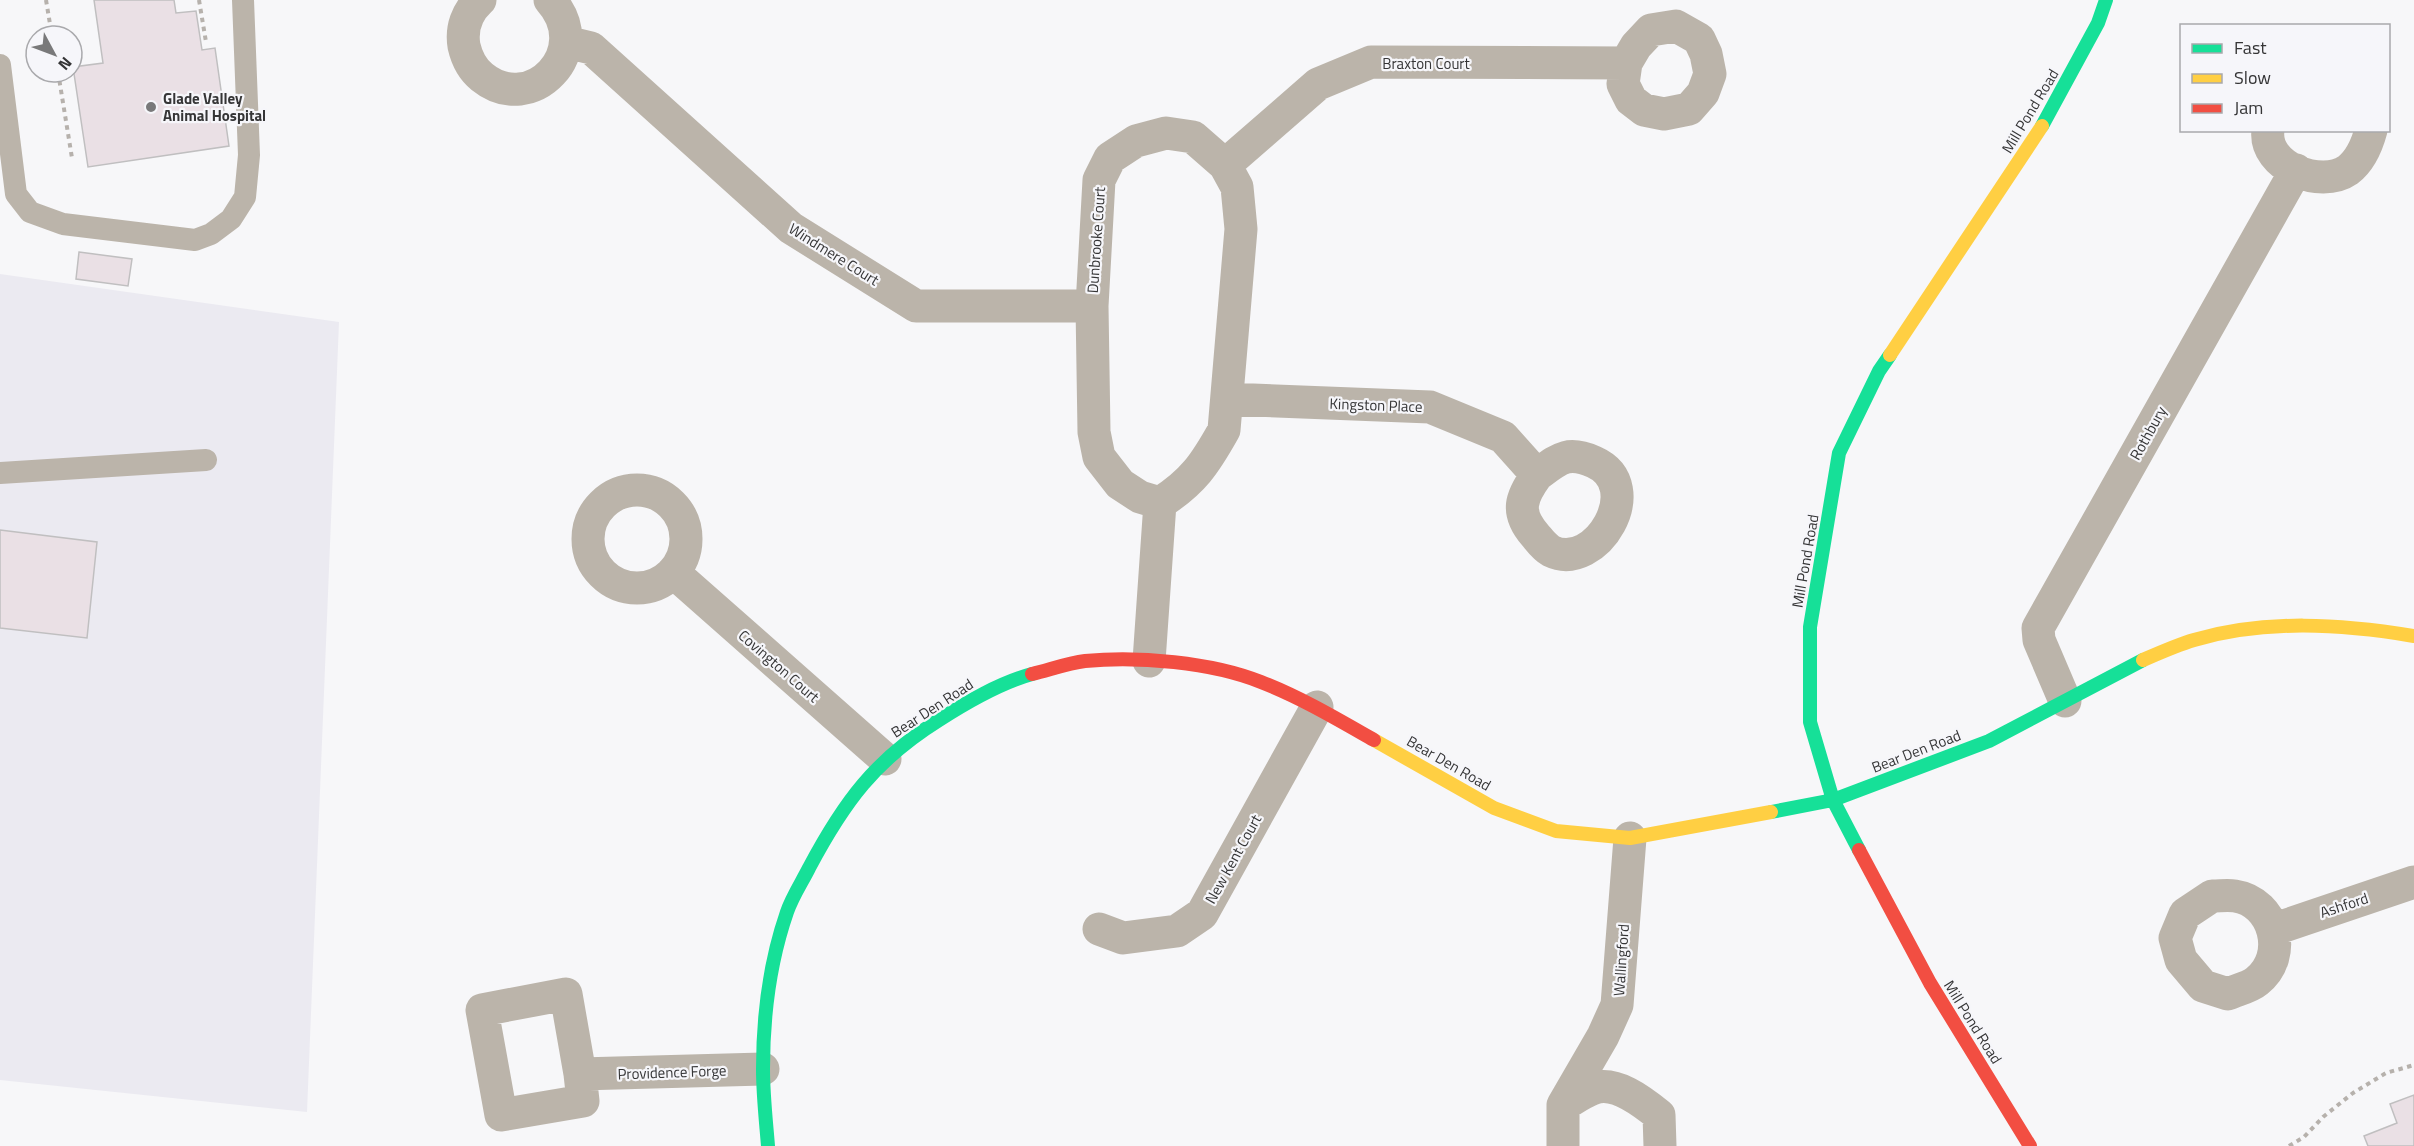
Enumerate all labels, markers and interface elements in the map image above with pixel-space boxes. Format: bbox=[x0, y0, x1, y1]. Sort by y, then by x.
north arrow bbox=[24, 24, 84, 84]
legend bbox=[2180, 24, 2390, 132]
text: Fast bbox=[2234, 34, 2267, 61]
text: N bbox=[53, 52, 78, 76]
street label: Braxton Court bbox=[1382, 52, 1471, 75]
text: Slow bbox=[2234, 64, 2271, 91]
street label: Mill Pond Road bbox=[1996, 65, 2064, 157]
place label: Glade Valley Animal Hospital bbox=[163, 87, 266, 127]
text: Jam bbox=[2234, 94, 2263, 121]
marker: Glade Valley Animal Hospital bbox=[144, 100, 158, 114]
street label: Dunbrooke Court bbox=[1081, 185, 1111, 294]
street label: Windmere Court bbox=[784, 217, 884, 291]
street label: Kingston Place bbox=[1329, 392, 1423, 418]
street label: Rothbury bbox=[2124, 402, 2172, 464]
street label: Mill Pond Road bbox=[1785, 512, 1825, 610]
street label: Covington Court bbox=[733, 624, 825, 708]
street label: Bear Den Road bbox=[886, 673, 978, 743]
street label: Bear Den Road bbox=[1868, 723, 1964, 779]
street label: Bear Den Road bbox=[1403, 730, 1495, 796]
street label: New Kent Court bbox=[1199, 809, 1267, 908]
street label: Ashford bbox=[2317, 886, 2371, 924]
street label: Wallingford bbox=[1607, 923, 1635, 997]
street label: Mill Pond Road bbox=[1938, 976, 2008, 1068]
street label: Providence Forge bbox=[617, 1059, 727, 1085]

